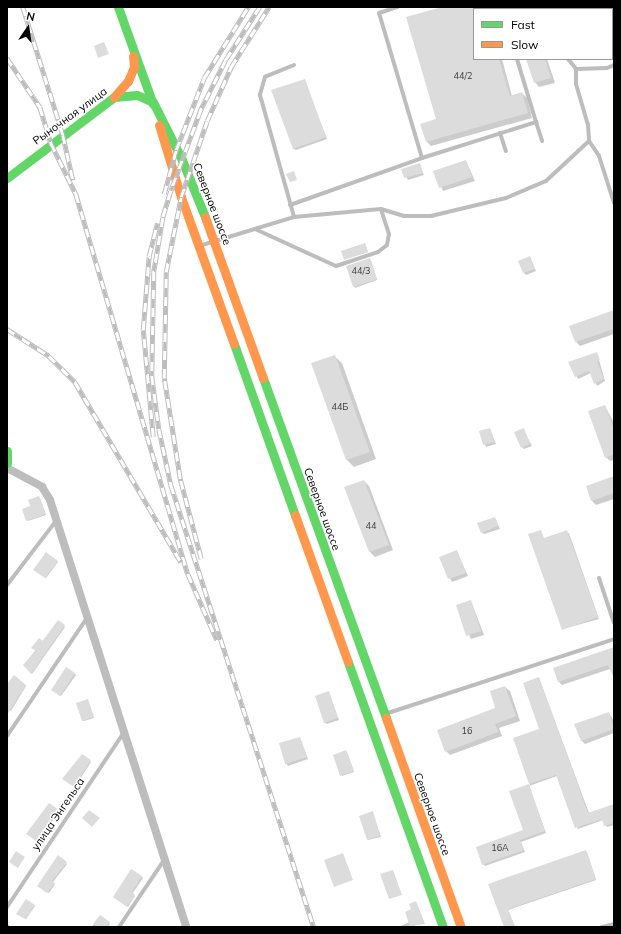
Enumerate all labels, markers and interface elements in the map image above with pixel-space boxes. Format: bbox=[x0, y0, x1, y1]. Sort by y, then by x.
north arrow bbox=[8, 8, 48, 48]
legend bbox=[473, 8, 613, 60]
text: N bbox=[25, 9, 36, 24]
text: Fast bbox=[511, 17, 535, 32]
text: Slow bbox=[511, 37, 539, 52]
house number: 44/2 bbox=[454, 71, 472, 81]
street label: Рыночная улица bbox=[30, 85, 110, 147]
street label: Северное шоссе bbox=[190, 161, 234, 247]
house number: 44/3 bbox=[352, 266, 370, 276]
house number: 44Б bbox=[332, 402, 348, 412]
street label: Северное шоссе bbox=[301, 466, 343, 552]
house number: 44 bbox=[366, 521, 376, 531]
house number: 16 bbox=[462, 726, 472, 736]
street label: Северное шоссе bbox=[411, 771, 453, 857]
street label: улица Энгельса bbox=[29, 775, 87, 853]
house number: 16А bbox=[491, 843, 509, 853]

